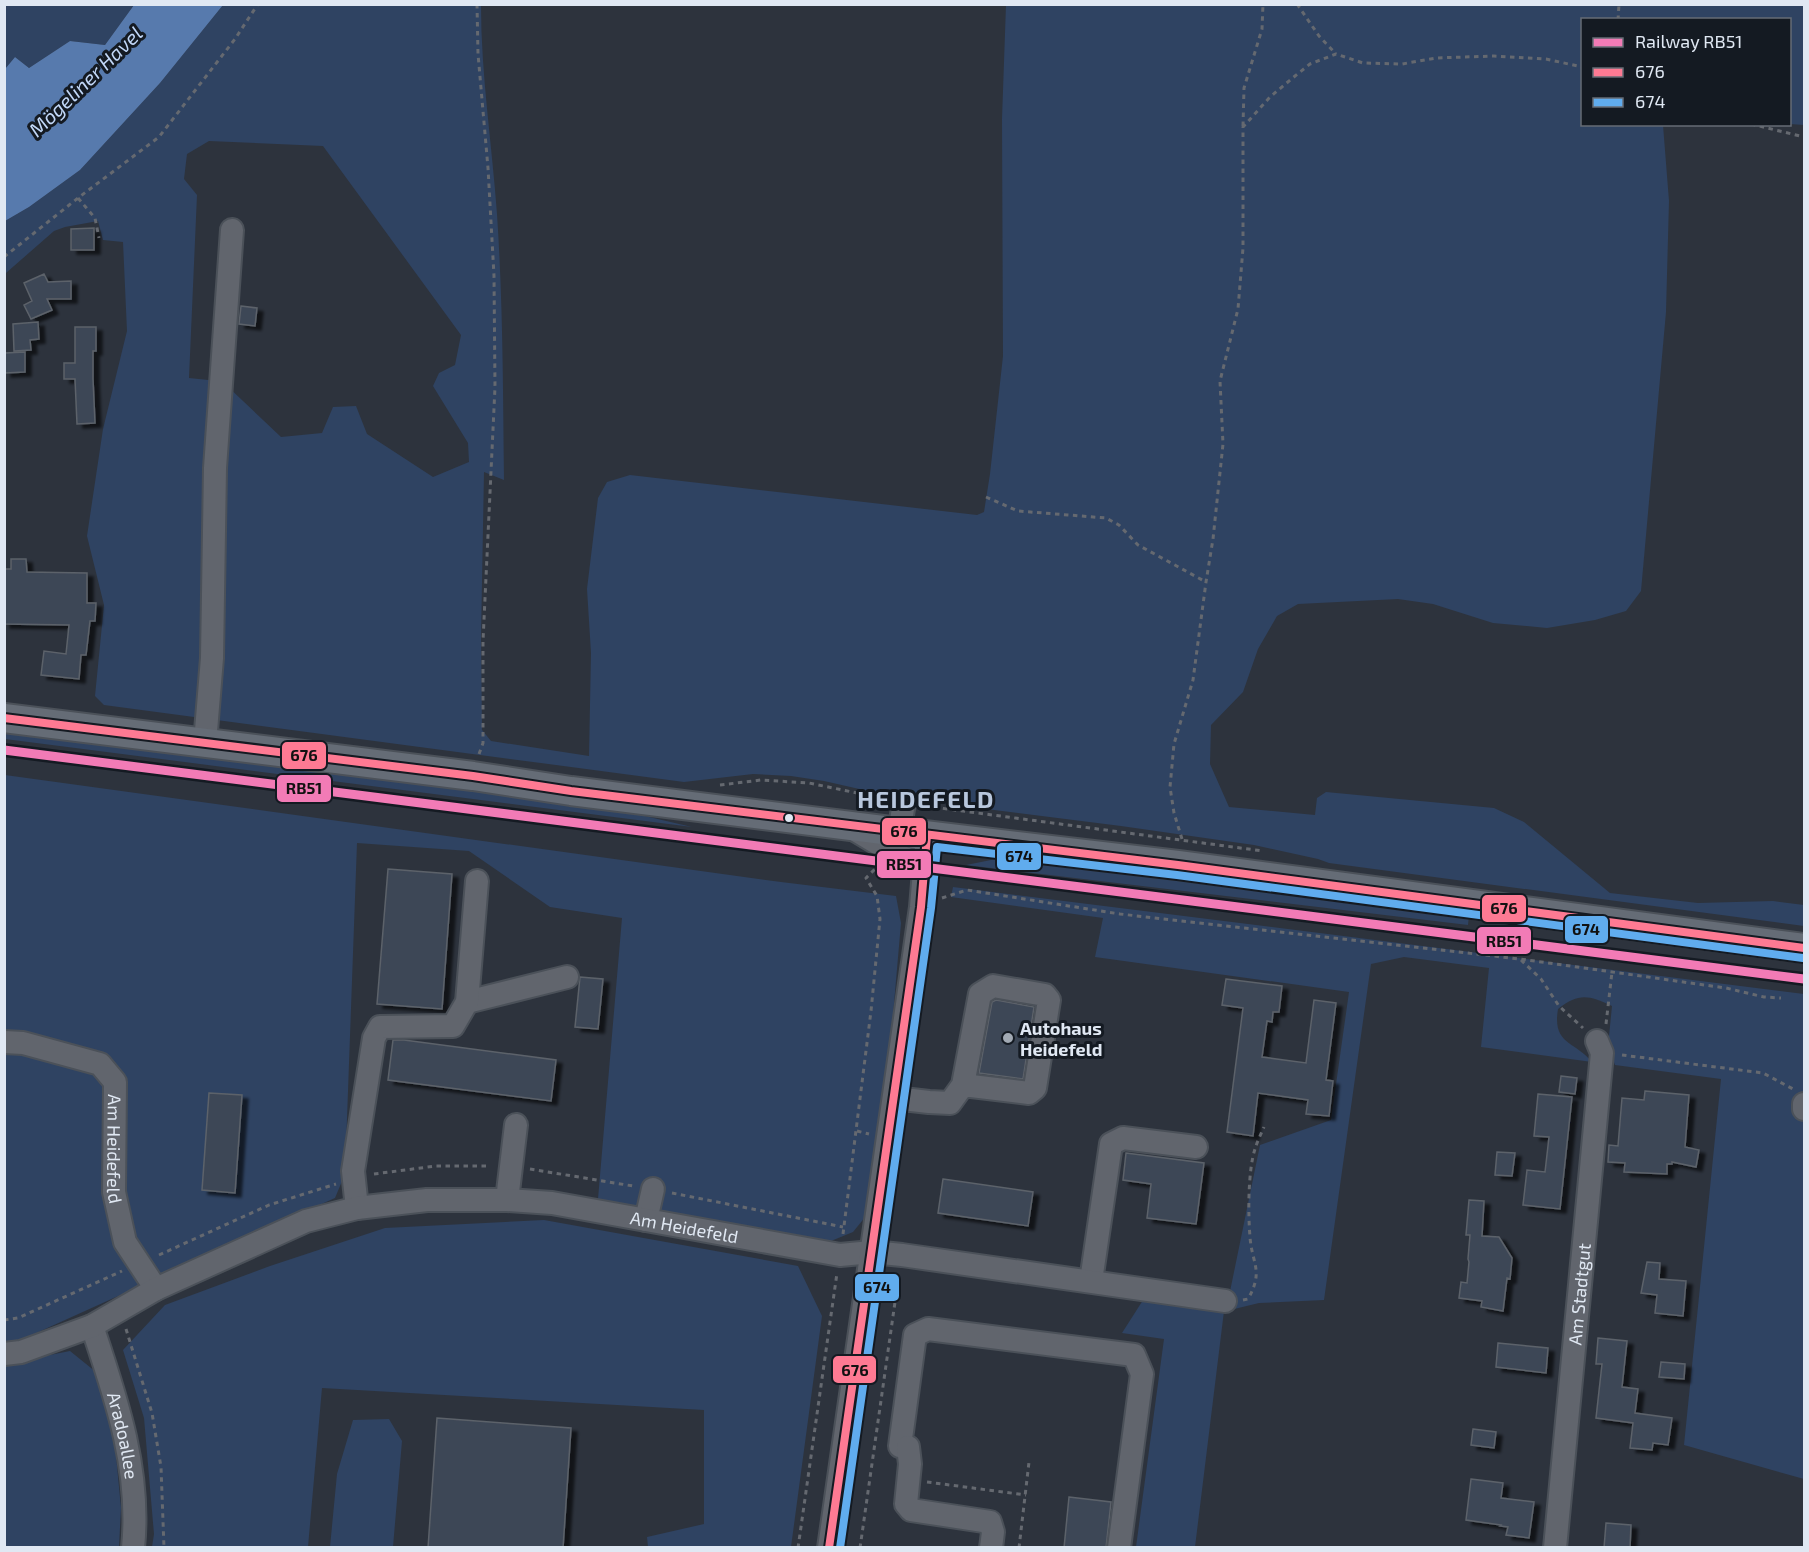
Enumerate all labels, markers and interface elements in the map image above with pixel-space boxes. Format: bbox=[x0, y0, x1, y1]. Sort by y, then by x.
legend bbox=[1581, 18, 1791, 126]
water label: Mögeliner Havel bbox=[23, 21, 147, 141]
text: Railway RB51 bbox=[1635, 30, 1742, 52]
text: 676 bbox=[1635, 60, 1665, 82]
text: 674 bbox=[1635, 90, 1666, 112]
line badge: 676 bbox=[281, 741, 327, 770]
text: 676 bbox=[290, 745, 318, 764]
line badge: RB51 bbox=[276, 774, 332, 803]
text: RB51 bbox=[286, 778, 322, 797]
district label: HEIDEFELD bbox=[857, 784, 995, 813]
unlabelled marker bbox=[783, 812, 795, 824]
line badge: 676 bbox=[881, 817, 927, 846]
text: 676 bbox=[890, 821, 918, 840]
line badge: 674 bbox=[996, 842, 1042, 871]
text: 674 bbox=[1005, 846, 1033, 865]
line badge: RB51 bbox=[876, 850, 932, 879]
text: RB51 bbox=[886, 854, 922, 873]
line badge: 676 bbox=[1481, 894, 1527, 923]
text: 676 bbox=[1490, 898, 1518, 917]
line badge: 674 bbox=[1564, 915, 1609, 944]
text: 674 bbox=[1572, 919, 1600, 938]
line badge: RB51 bbox=[1476, 926, 1532, 955]
text: RB51 bbox=[1486, 931, 1522, 950]
place label: Autohaus Heidefeld bbox=[1020, 1017, 1102, 1060]
marker: Autohaus Heidefeld bbox=[1001, 1031, 1015, 1045]
street label: Am Heidefeld bbox=[103, 1094, 127, 1205]
street label: Am Heidefeld bbox=[629, 1206, 740, 1247]
street label: Am Stadtgut bbox=[1563, 1242, 1595, 1346]
line badge: 674 bbox=[854, 1273, 900, 1302]
text: 674 bbox=[863, 1277, 891, 1296]
line badge: 676 bbox=[832, 1355, 877, 1384]
text: 676 bbox=[841, 1360, 869, 1379]
street label: Aradoallee bbox=[103, 1389, 143, 1480]

